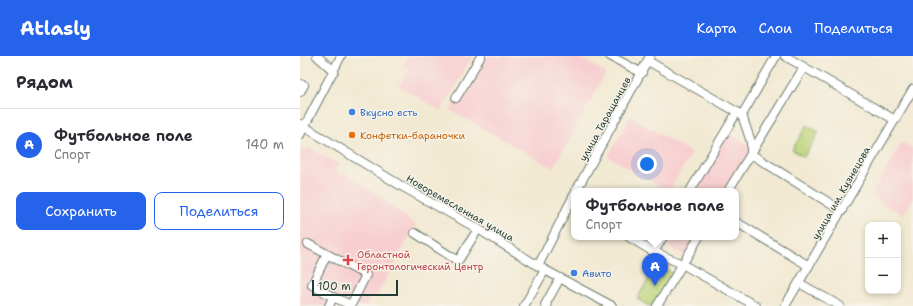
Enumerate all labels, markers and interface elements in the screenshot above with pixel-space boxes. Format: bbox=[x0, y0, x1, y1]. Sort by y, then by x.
text: Atlasly bbox=[20, 16, 91, 41]
text: Карта bbox=[696, 19, 737, 37]
text: Слои bbox=[759, 19, 792, 37]
text: Поделиться bbox=[814, 19, 893, 37]
text: Рядом bbox=[16, 71, 73, 93]
street label: улица Таращанцев bbox=[576, 74, 634, 164]
place label: Вкусно есть bbox=[360, 106, 418, 119]
marker: Вкусно есть bbox=[347, 107, 357, 117]
text: Футбольное поле bbox=[54, 126, 193, 146]
place label: Конфетки-бараночки bbox=[360, 129, 465, 142]
marker: Конфетки-бараночки bbox=[347, 130, 357, 140]
text: A bbox=[24, 136, 34, 153]
text: 140 m bbox=[245, 136, 284, 153]
street label: улица им. Кузнецова bbox=[809, 143, 873, 242]
text: Спорт bbox=[54, 146, 90, 163]
your location bbox=[637, 154, 657, 174]
street label: Новоремесленная улица bbox=[404, 172, 517, 245]
popup bbox=[571, 188, 739, 240]
button: Сохранить bbox=[16, 192, 146, 230]
button: Поделиться bbox=[154, 192, 284, 230]
text: Футбольное поле bbox=[586, 196, 724, 216]
text: Спорт bbox=[586, 216, 622, 233]
map controls bbox=[865, 222, 901, 294]
button: + bbox=[865, 222, 901, 258]
place label: Областной Геронтологический Центр bbox=[357, 248, 484, 273]
pin: A bbox=[642, 253, 668, 286]
marker: Областной Геронтологический Центр bbox=[342, 254, 354, 266]
button: − bbox=[865, 258, 901, 294]
place label: Авито bbox=[582, 267, 612, 280]
marker: Авито bbox=[569, 268, 579, 278]
scale bar bbox=[312, 278, 398, 297]
text: 100 m bbox=[318, 279, 351, 294]

